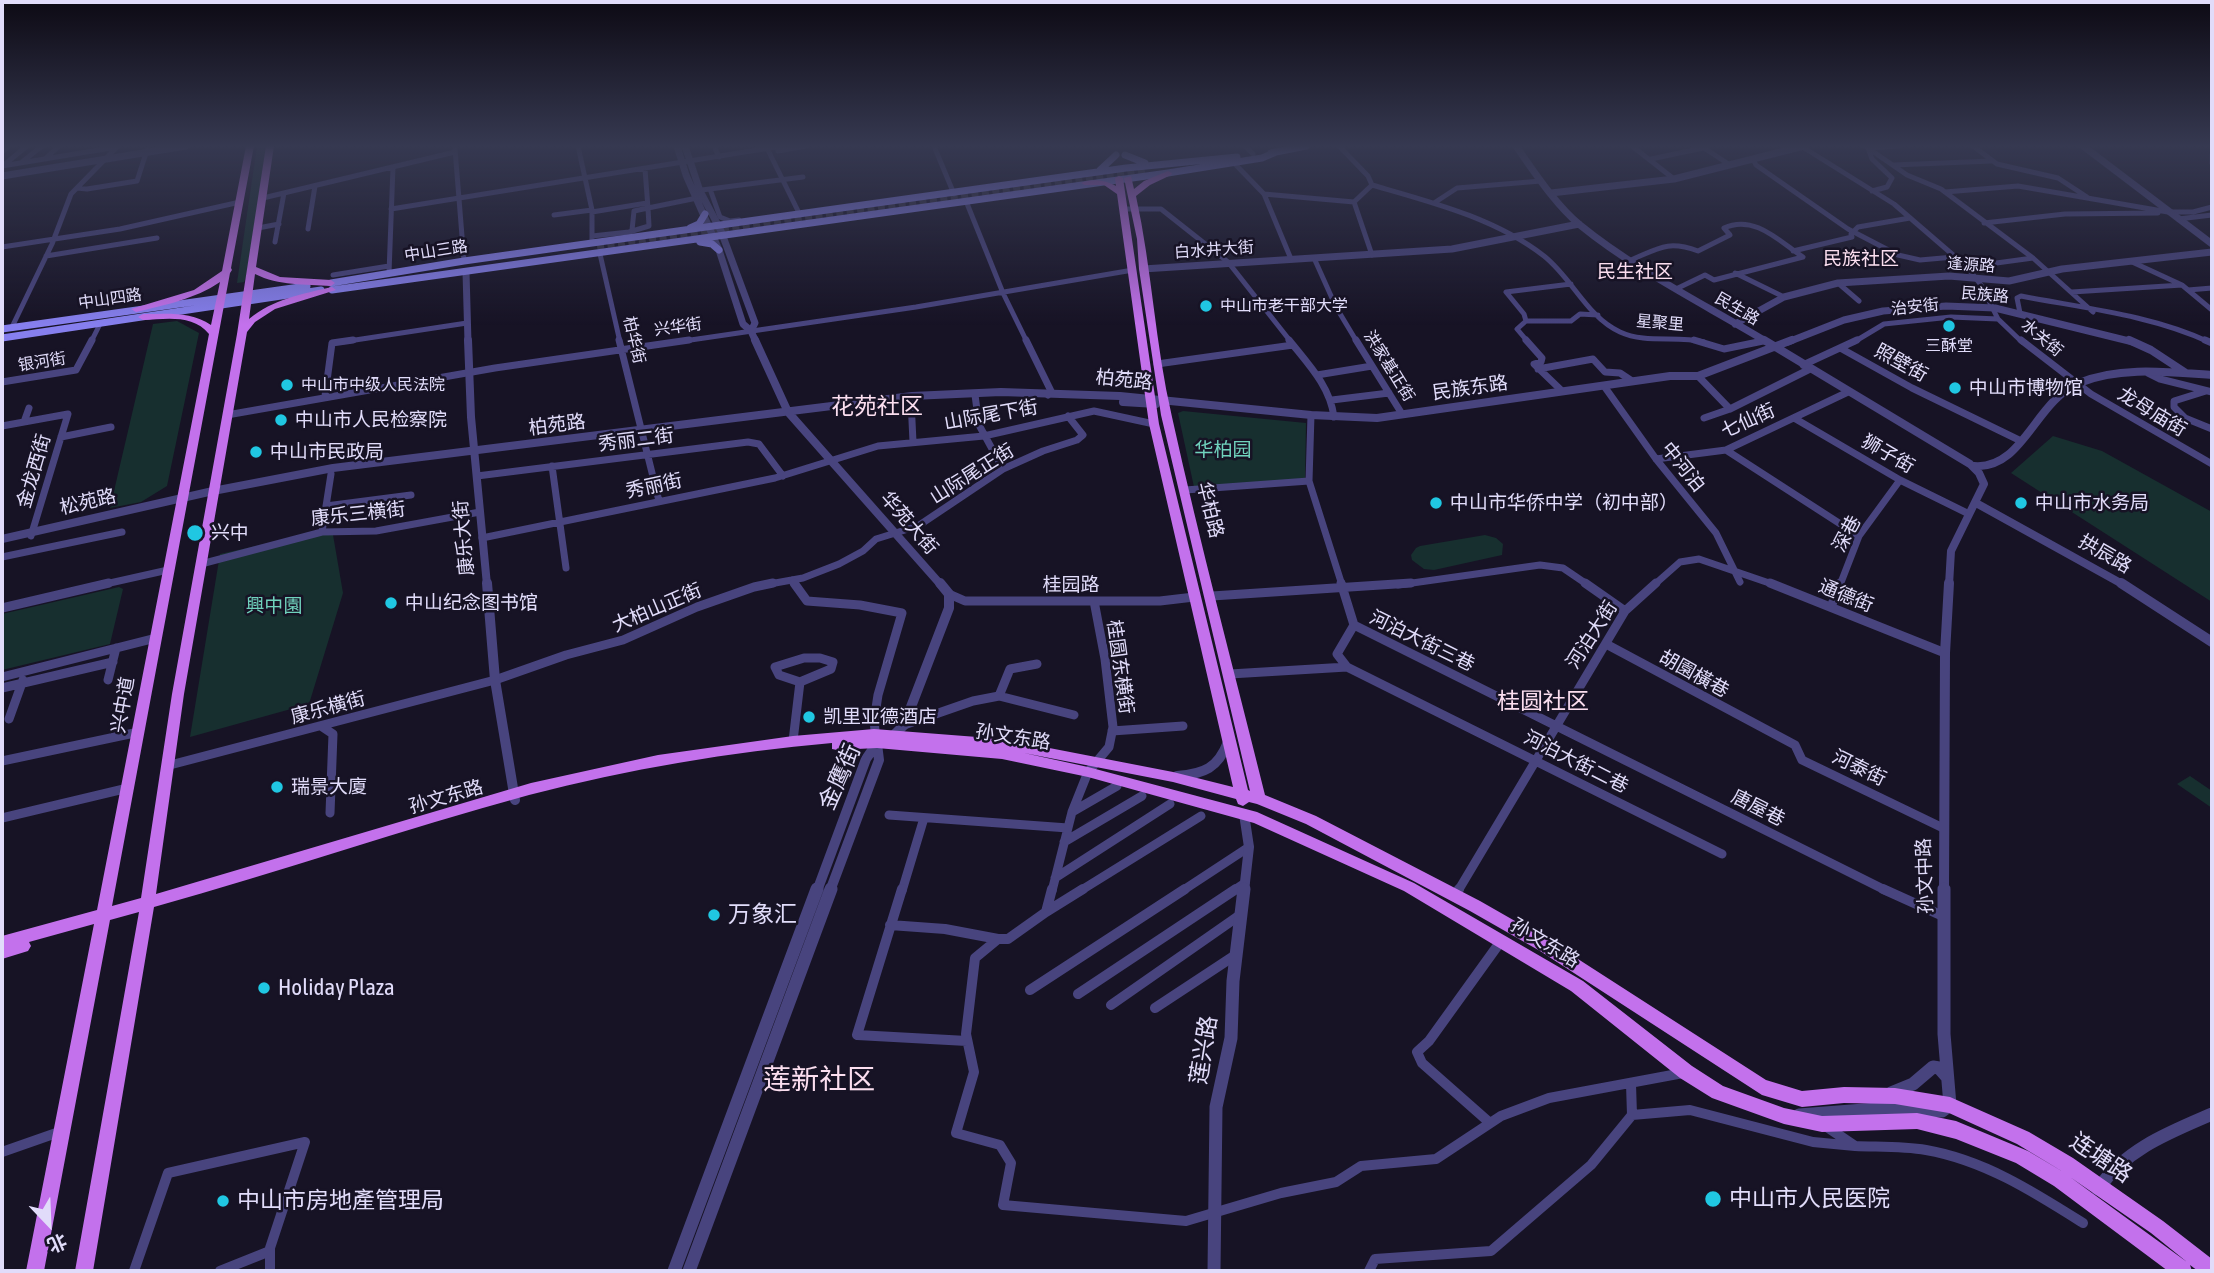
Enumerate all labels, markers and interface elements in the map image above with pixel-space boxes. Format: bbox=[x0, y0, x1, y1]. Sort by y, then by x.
street label: 中山三路 bbox=[403, 237, 469, 265]
street label: 白水井大街 bbox=[1173, 238, 1255, 262]
district label: 民族社区 bbox=[1823, 248, 1899, 270]
street label: 逢源路 bbox=[1946, 254, 1996, 276]
district label: 民生社区 bbox=[1597, 261, 1673, 283]
street label: 民族路 bbox=[1960, 283, 2010, 307]
street label: 中山四路 bbox=[77, 285, 143, 313]
street label: 民生路 bbox=[1711, 289, 1763, 329]
street label: 治安街 bbox=[1890, 295, 1940, 319]
place label: 中山市老干部大学 bbox=[1220, 296, 1348, 316]
marker: 中山市老干部大学 bbox=[1198, 298, 1214, 314]
street label: 星聚里 bbox=[1635, 311, 1685, 335]
street label: 柏华街 bbox=[619, 314, 649, 366]
street label: 兴华街 bbox=[653, 314, 703, 340]
street label: 水关街 bbox=[2017, 315, 2067, 361]
marker: 三酥堂 bbox=[1941, 318, 1957, 334]
street label: 洪家基正街 bbox=[1360, 327, 1418, 405]
place label: 三酥堂 bbox=[1925, 336, 1973, 356]
street label: 照壁街 bbox=[1871, 339, 1931, 387]
street label: 银河街 bbox=[17, 349, 67, 375]
street label: 柏苑路 bbox=[1094, 366, 1154, 394]
street label: 民族东路 bbox=[1431, 371, 1509, 405]
place label: 中山市中级人民法院 bbox=[301, 375, 445, 395]
marker: 中山市中级人民法院 bbox=[279, 377, 295, 393]
place label: 中山市博物馆 bbox=[1969, 377, 2083, 399]
marker: 中山市博物馆 bbox=[1947, 380, 1963, 396]
street label: 龙母庙街 bbox=[2114, 383, 2190, 441]
district label: 花苑社区 bbox=[831, 393, 923, 421]
street label: 山际尾下街 bbox=[942, 396, 1040, 434]
street label: 七仙街 bbox=[1717, 399, 1779, 443]
place label: 中山市人民检察院 bbox=[295, 409, 447, 431]
street label: 柏苑路 bbox=[527, 410, 587, 440]
marker: 中山市人民检察院 bbox=[273, 412, 289, 428]
street label: 秀丽二街 bbox=[597, 424, 675, 456]
street label: 狮子街 bbox=[1858, 430, 1918, 478]
street label: 金龙西街 bbox=[13, 431, 55, 511]
street label: 中河泊 bbox=[1656, 438, 1710, 496]
street label: 山际尾正街 bbox=[926, 439, 1018, 509]
park label: 华柏园 bbox=[1195, 439, 1251, 461]
place label: 中山市民政局 bbox=[270, 441, 384, 463]
marker: 中山市民政局 bbox=[248, 444, 264, 460]
street label: 秀丽街 bbox=[624, 469, 684, 503]
street label: 华柏路 bbox=[1192, 480, 1228, 540]
street label: 松苑路 bbox=[58, 484, 118, 520]
street label: 华苑大街 bbox=[875, 487, 943, 559]
place label: 中山市华侨中学（初中部） bbox=[1450, 492, 1678, 514]
place label: 中山市水务局 bbox=[2035, 492, 2149, 514]
marker: 中山市华侨中学（初中部） bbox=[1428, 495, 1444, 511]
marker: 中山市水务局 bbox=[2013, 495, 2029, 511]
street label: 康乐三横街 bbox=[310, 498, 406, 530]
street label: 康乐大街 bbox=[449, 499, 479, 577]
street label: 深巷 bbox=[1828, 512, 1866, 556]
place label: 兴中 bbox=[211, 522, 249, 544]
marker: 兴中 bbox=[185, 523, 205, 543]
street label: 拱辰路 bbox=[2075, 530, 2135, 578]
street label: 桂园路 bbox=[1043, 574, 1099, 596]
street label: 通德街 bbox=[1815, 575, 1877, 617]
street label: 大柏山正街 bbox=[609, 579, 705, 637]
place label: 中山纪念图书馆 bbox=[405, 592, 538, 614]
park label: 興中園 bbox=[246, 595, 302, 617]
marker: 中山纪念图书馆 bbox=[383, 595, 399, 611]
street label: 河泊大街 bbox=[1562, 597, 1622, 673]
street label: 河泊大街三巷 bbox=[1366, 606, 1478, 676]
street label: 桂圆东横街 bbox=[1102, 618, 1138, 716]
street label: 胡園橫巷 bbox=[1655, 646, 1733, 702]
street label: 兴中道 bbox=[107, 675, 139, 735]
street label: 康乐横街 bbox=[288, 687, 368, 729]
district label: 桂圆社区 bbox=[1497, 688, 1589, 716]
place label: 凯里亚德酒店 bbox=[823, 706, 937, 728]
marker: 凯里亚德酒店 bbox=[801, 709, 817, 725]
street label: 孙文东路 bbox=[974, 720, 1052, 754]
street label: 河泊大街二巷 bbox=[1520, 726, 1632, 798]
street label: 金鹰街 bbox=[813, 740, 867, 814]
street label: 河泰街 bbox=[1828, 745, 1890, 791]
place label: 瑞景大廈 bbox=[291, 776, 367, 798]
street label: 孙文东路 bbox=[406, 776, 486, 818]
marker: 瑞景大廈 bbox=[269, 779, 285, 795]
street label: 唐屋巷 bbox=[1727, 785, 1789, 831]
street label: 孙文中路 bbox=[1912, 838, 1938, 914]
place label: 万象汇 bbox=[728, 901, 797, 929]
marker: 万象汇 bbox=[706, 907, 722, 923]
street label: 孙文东路 bbox=[1507, 914, 1583, 972]
place label: Holiday Plaza bbox=[278, 974, 395, 1002]
marker: Holiday Plaza bbox=[256, 980, 272, 996]
street label: 莲兴路 bbox=[1185, 1014, 1223, 1086]
district label: 莲新社区 bbox=[763, 1063, 875, 1097]
street label: 连塘路 bbox=[2065, 1127, 2137, 1189]
place label: 中山市人民医院 bbox=[1729, 1185, 1890, 1213]
place label: 中山市房地產管理局 bbox=[237, 1187, 444, 1215]
north arrow bbox=[14, 1189, 84, 1259]
marker: 中山市人民医院 bbox=[1703, 1189, 1723, 1209]
marker: 中山市房地產管理局 bbox=[215, 1193, 231, 1209]
text: 北 bbox=[44, 1229, 70, 1257]

